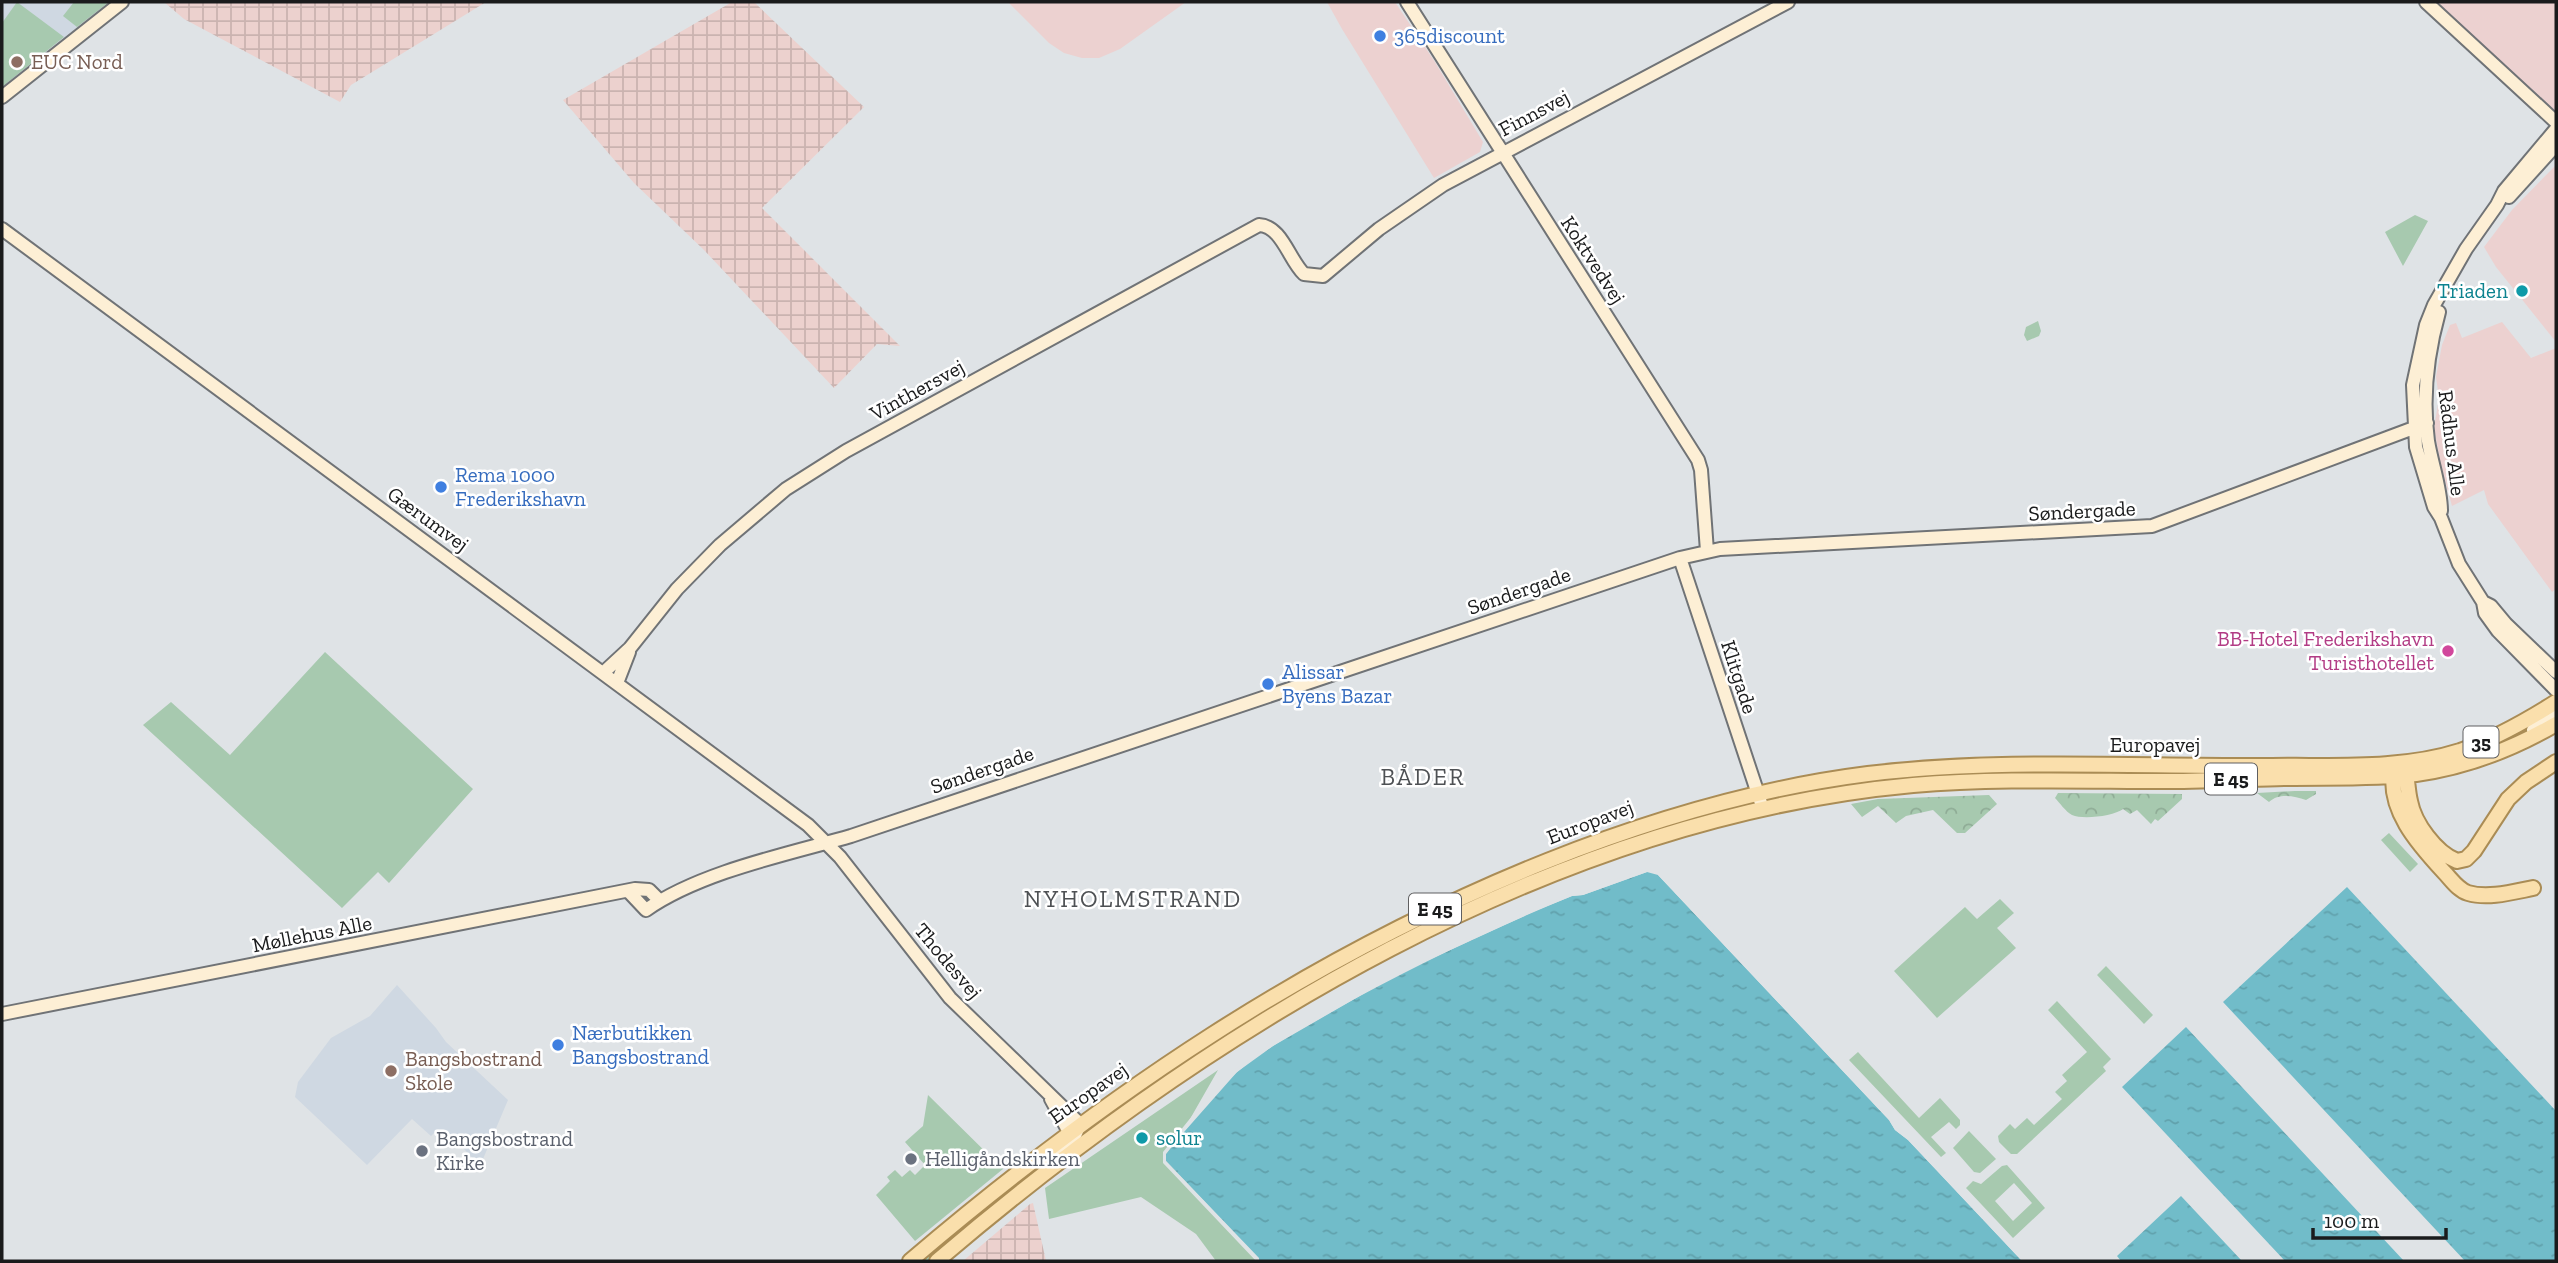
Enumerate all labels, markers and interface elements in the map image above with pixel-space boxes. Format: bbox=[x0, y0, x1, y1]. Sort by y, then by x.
place label: 365discount bbox=[1394, 23, 1505, 48]
marker: 365discount bbox=[1372, 28, 1388, 44]
place label: EUC Nord bbox=[31, 49, 123, 74]
marker: EUC Nord bbox=[9, 54, 25, 70]
street label: Finnsvej bbox=[1494, 84, 1574, 142]
street label: Koktvedvej bbox=[1555, 211, 1631, 309]
place label: Triaden bbox=[2437, 278, 2508, 303]
marker: Triaden bbox=[2514, 283, 2530, 299]
street label: Vinthersvej bbox=[864, 353, 969, 427]
street label: Rådhus Alle bbox=[2434, 389, 2471, 497]
place label: Rema 1000 Frederikshavn bbox=[455, 462, 586, 511]
marker: Rema 1000 Frederikshavn bbox=[433, 479, 449, 495]
street label: Gærumvej bbox=[382, 481, 474, 557]
street label: Søndergade bbox=[2028, 495, 2136, 526]
street label: Søndergade bbox=[1464, 561, 1574, 620]
place label: BB-Hotel Frederikshavn Turisthotellet bbox=[2217, 626, 2434, 675]
street label: Klitgade bbox=[1716, 637, 1763, 717]
marker: BB-Hotel Frederikshavn Turisthotellet bbox=[2440, 643, 2456, 659]
place label: Alissar Byens Bazar bbox=[1282, 659, 1392, 708]
marker: Alissar Byens Bazar bbox=[1260, 676, 1276, 692]
road number: 35 bbox=[2464, 726, 2498, 758]
street label: Europavej bbox=[2110, 732, 2200, 758]
street label: Søndergade bbox=[927, 740, 1037, 799]
district label: BÅDER bbox=[1380, 762, 1466, 791]
road number: E 45 bbox=[2205, 764, 2257, 794]
street label: Europavej bbox=[1543, 794, 1637, 850]
district label: NYHOLMSTRAND bbox=[1024, 884, 1242, 913]
road number: E 45 bbox=[1409, 894, 1461, 925]
street label: Møllehus Alle bbox=[250, 910, 374, 957]
street label: Thodesvej bbox=[909, 918, 987, 1004]
place label: Nærbutikken Bangsbostrand bbox=[572, 1020, 710, 1069]
marker: Nærbutikken Bangsbostrand bbox=[550, 1037, 566, 1053]
place label: Bangsbostrand Skole bbox=[405, 1046, 543, 1095]
street label: Europavej bbox=[1043, 1056, 1133, 1130]
marker: Bangsbostrand Skole bbox=[383, 1063, 399, 1079]
place label: solur bbox=[1156, 1125, 1202, 1150]
place label: Bangsbostrand Kirke bbox=[436, 1126, 574, 1175]
marker: solur bbox=[1134, 1130, 1150, 1146]
marker: Bangsbostrand Kirke bbox=[414, 1143, 430, 1159]
place label: Helligåndskirken bbox=[925, 1146, 1080, 1171]
marker: Helligåndskirken bbox=[903, 1151, 919, 1167]
scale bar bbox=[2313, 1196, 2446, 1240]
text: 100 m bbox=[2324, 1208, 2379, 1233]

